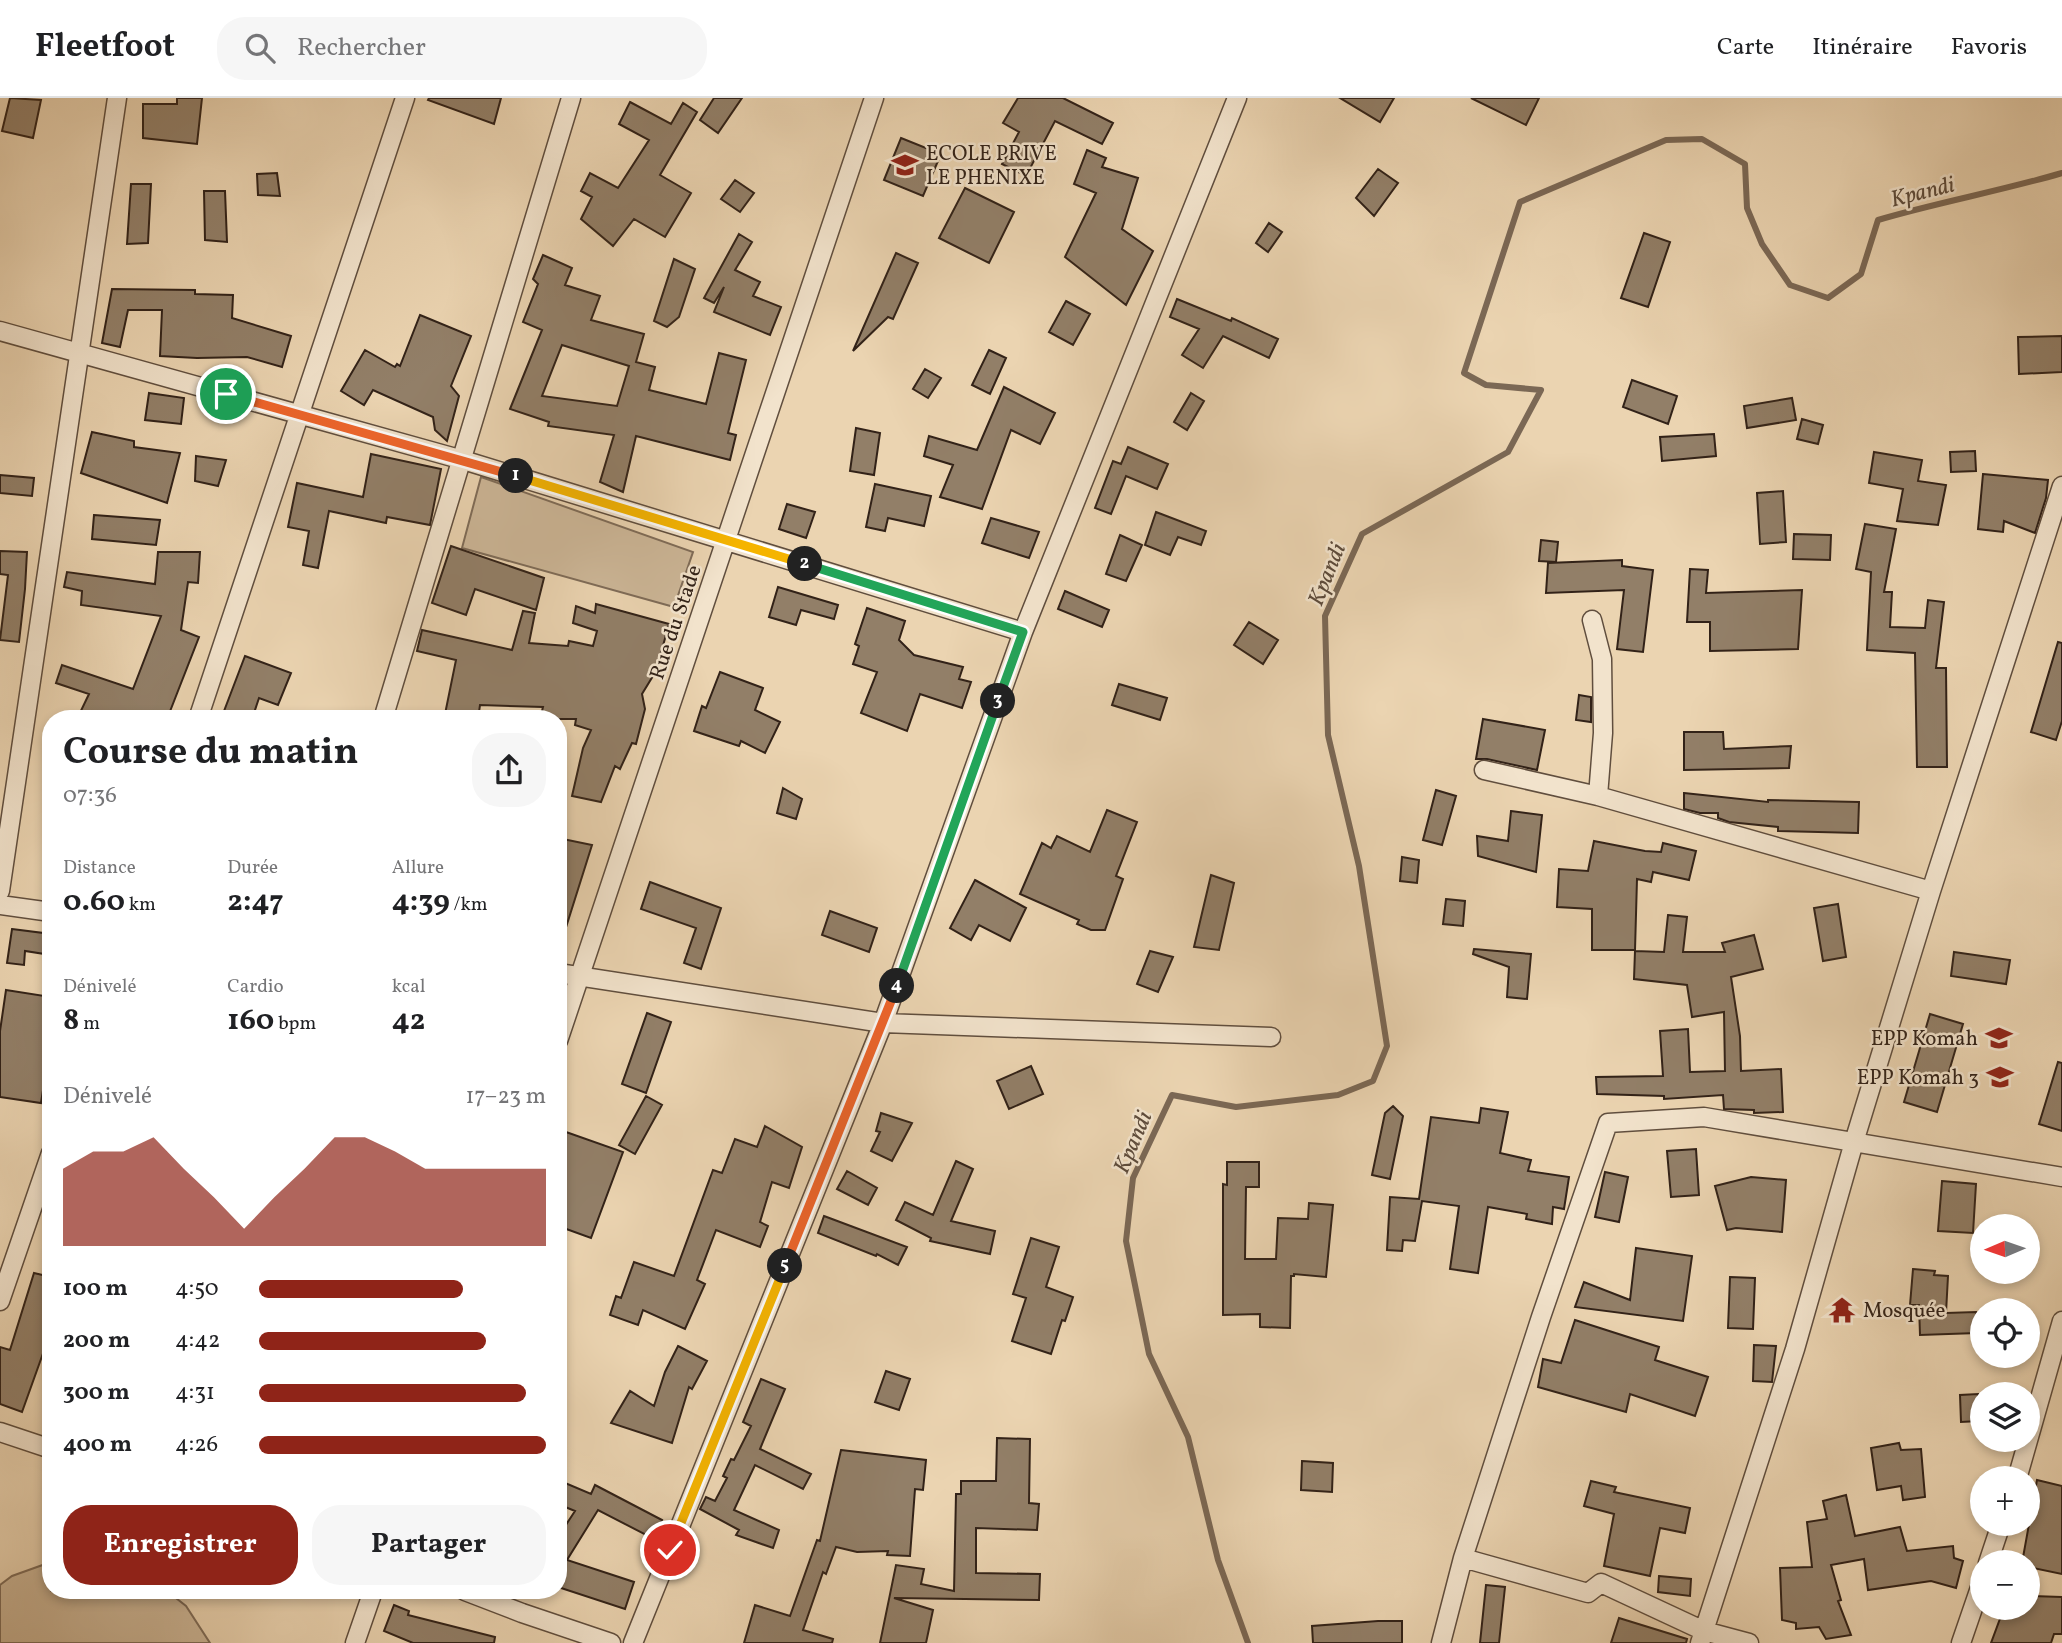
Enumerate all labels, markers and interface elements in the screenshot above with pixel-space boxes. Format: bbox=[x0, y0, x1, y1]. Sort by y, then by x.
search box bbox=[217, 17, 707, 80]
text: Fleetfoot bbox=[35, 25, 175, 71]
icon: search bbox=[241, 29, 279, 67]
text: Rechercher bbox=[297, 30, 426, 66]
text: Carte bbox=[1717, 31, 1774, 65]
text: Itinéraire bbox=[1812, 31, 1913, 65]
text: Favoris bbox=[1951, 31, 2027, 65]
place label: ECOLE PRIVE LE PHENIXE bbox=[926, 140, 1057, 193]
school or university icon: ECOLE PRIVE LE PHENIXE bbox=[890, 150, 920, 180]
water label: Kpandi bbox=[1887, 169, 1958, 216]
pin bbox=[196, 364, 256, 424]
icon: arrive bbox=[207, 375, 245, 413]
pin: 1 bbox=[498, 458, 534, 494]
text: 1 bbox=[512, 462, 519, 488]
water label: Kpandi bbox=[1301, 538, 1355, 611]
pin: 2 bbox=[788, 546, 822, 582]
text: 2 bbox=[800, 550, 809, 576]
street label: Rue du Stade bbox=[643, 561, 710, 684]
pin: 3 bbox=[981, 684, 1016, 718]
text: 3 bbox=[993, 687, 1002, 713]
text: Course du matin bbox=[63, 727, 359, 780]
button: share bbox=[472, 733, 546, 807]
text: 07:36 bbox=[63, 780, 117, 812]
text: Distance bbox=[63, 855, 136, 881]
text: Durée bbox=[227, 855, 278, 881]
text: Allure bbox=[392, 855, 444, 881]
text: 0.60 bbox=[63, 881, 125, 923]
text: 2:47 bbox=[227, 881, 284, 923]
text: 4:39 bbox=[392, 881, 450, 923]
text: km bbox=[125, 892, 156, 918]
text: /km bbox=[450, 892, 488, 918]
pin: 4 bbox=[880, 968, 914, 1004]
text: 4 bbox=[891, 972, 902, 998]
text: Dénivelé bbox=[63, 974, 136, 1000]
text: Cardio bbox=[227, 974, 284, 1000]
text: kcal bbox=[392, 974, 425, 1000]
text: 8 bbox=[63, 1000, 79, 1042]
text: 160 bbox=[227, 1000, 274, 1042]
text: 42 bbox=[392, 1000, 425, 1042]
text: m bbox=[79, 1011, 100, 1037]
text: bpm bbox=[274, 1011, 316, 1037]
school or university icon: EPP Komah bbox=[1984, 1023, 2014, 1053]
place label: EPP Komah bbox=[1871, 1025, 1978, 1054]
school or university icon: EPP Komah 3 bbox=[1985, 1062, 2015, 1092]
place label: EPP Komah 3 bbox=[1857, 1064, 1979, 1093]
text: Dénivelé bbox=[63, 1081, 152, 1113]
text: 17–23 m bbox=[465, 1081, 546, 1113]
water label: Kpandi bbox=[1106, 1106, 1161, 1179]
north arrow bbox=[1970, 1214, 2040, 1284]
map controls bbox=[1970, 1214, 2040, 1620]
pin: 5 bbox=[768, 1248, 802, 1284]
text: 5 bbox=[780, 1252, 789, 1278]
text: 100 m bbox=[63, 1273, 128, 1305]
text: 4:50 bbox=[175, 1273, 219, 1305]
temple icon: Mosquée bbox=[1827, 1295, 1857, 1325]
place label: Mosquée bbox=[1863, 1297, 1946, 1326]
button: locate bbox=[1970, 1298, 2040, 1368]
text: 200 m bbox=[63, 1325, 130, 1357]
text: 4:42 bbox=[175, 1325, 220, 1357]
text: 300 m bbox=[63, 1377, 130, 1409]
text: 4:31 bbox=[175, 1377, 215, 1409]
button: layers bbox=[1970, 1382, 2040, 1452]
text: 400 m bbox=[63, 1429, 132, 1461]
text: 4:26 bbox=[175, 1429, 218, 1461]
button: + bbox=[1970, 1466, 2040, 1536]
button: Enregistrer bbox=[63, 1505, 298, 1585]
button: Partager bbox=[312, 1505, 546, 1585]
pin bbox=[640, 1520, 700, 1580]
icon: check bbox=[651, 1531, 689, 1569]
button: − bbox=[1970, 1550, 2040, 1620]

